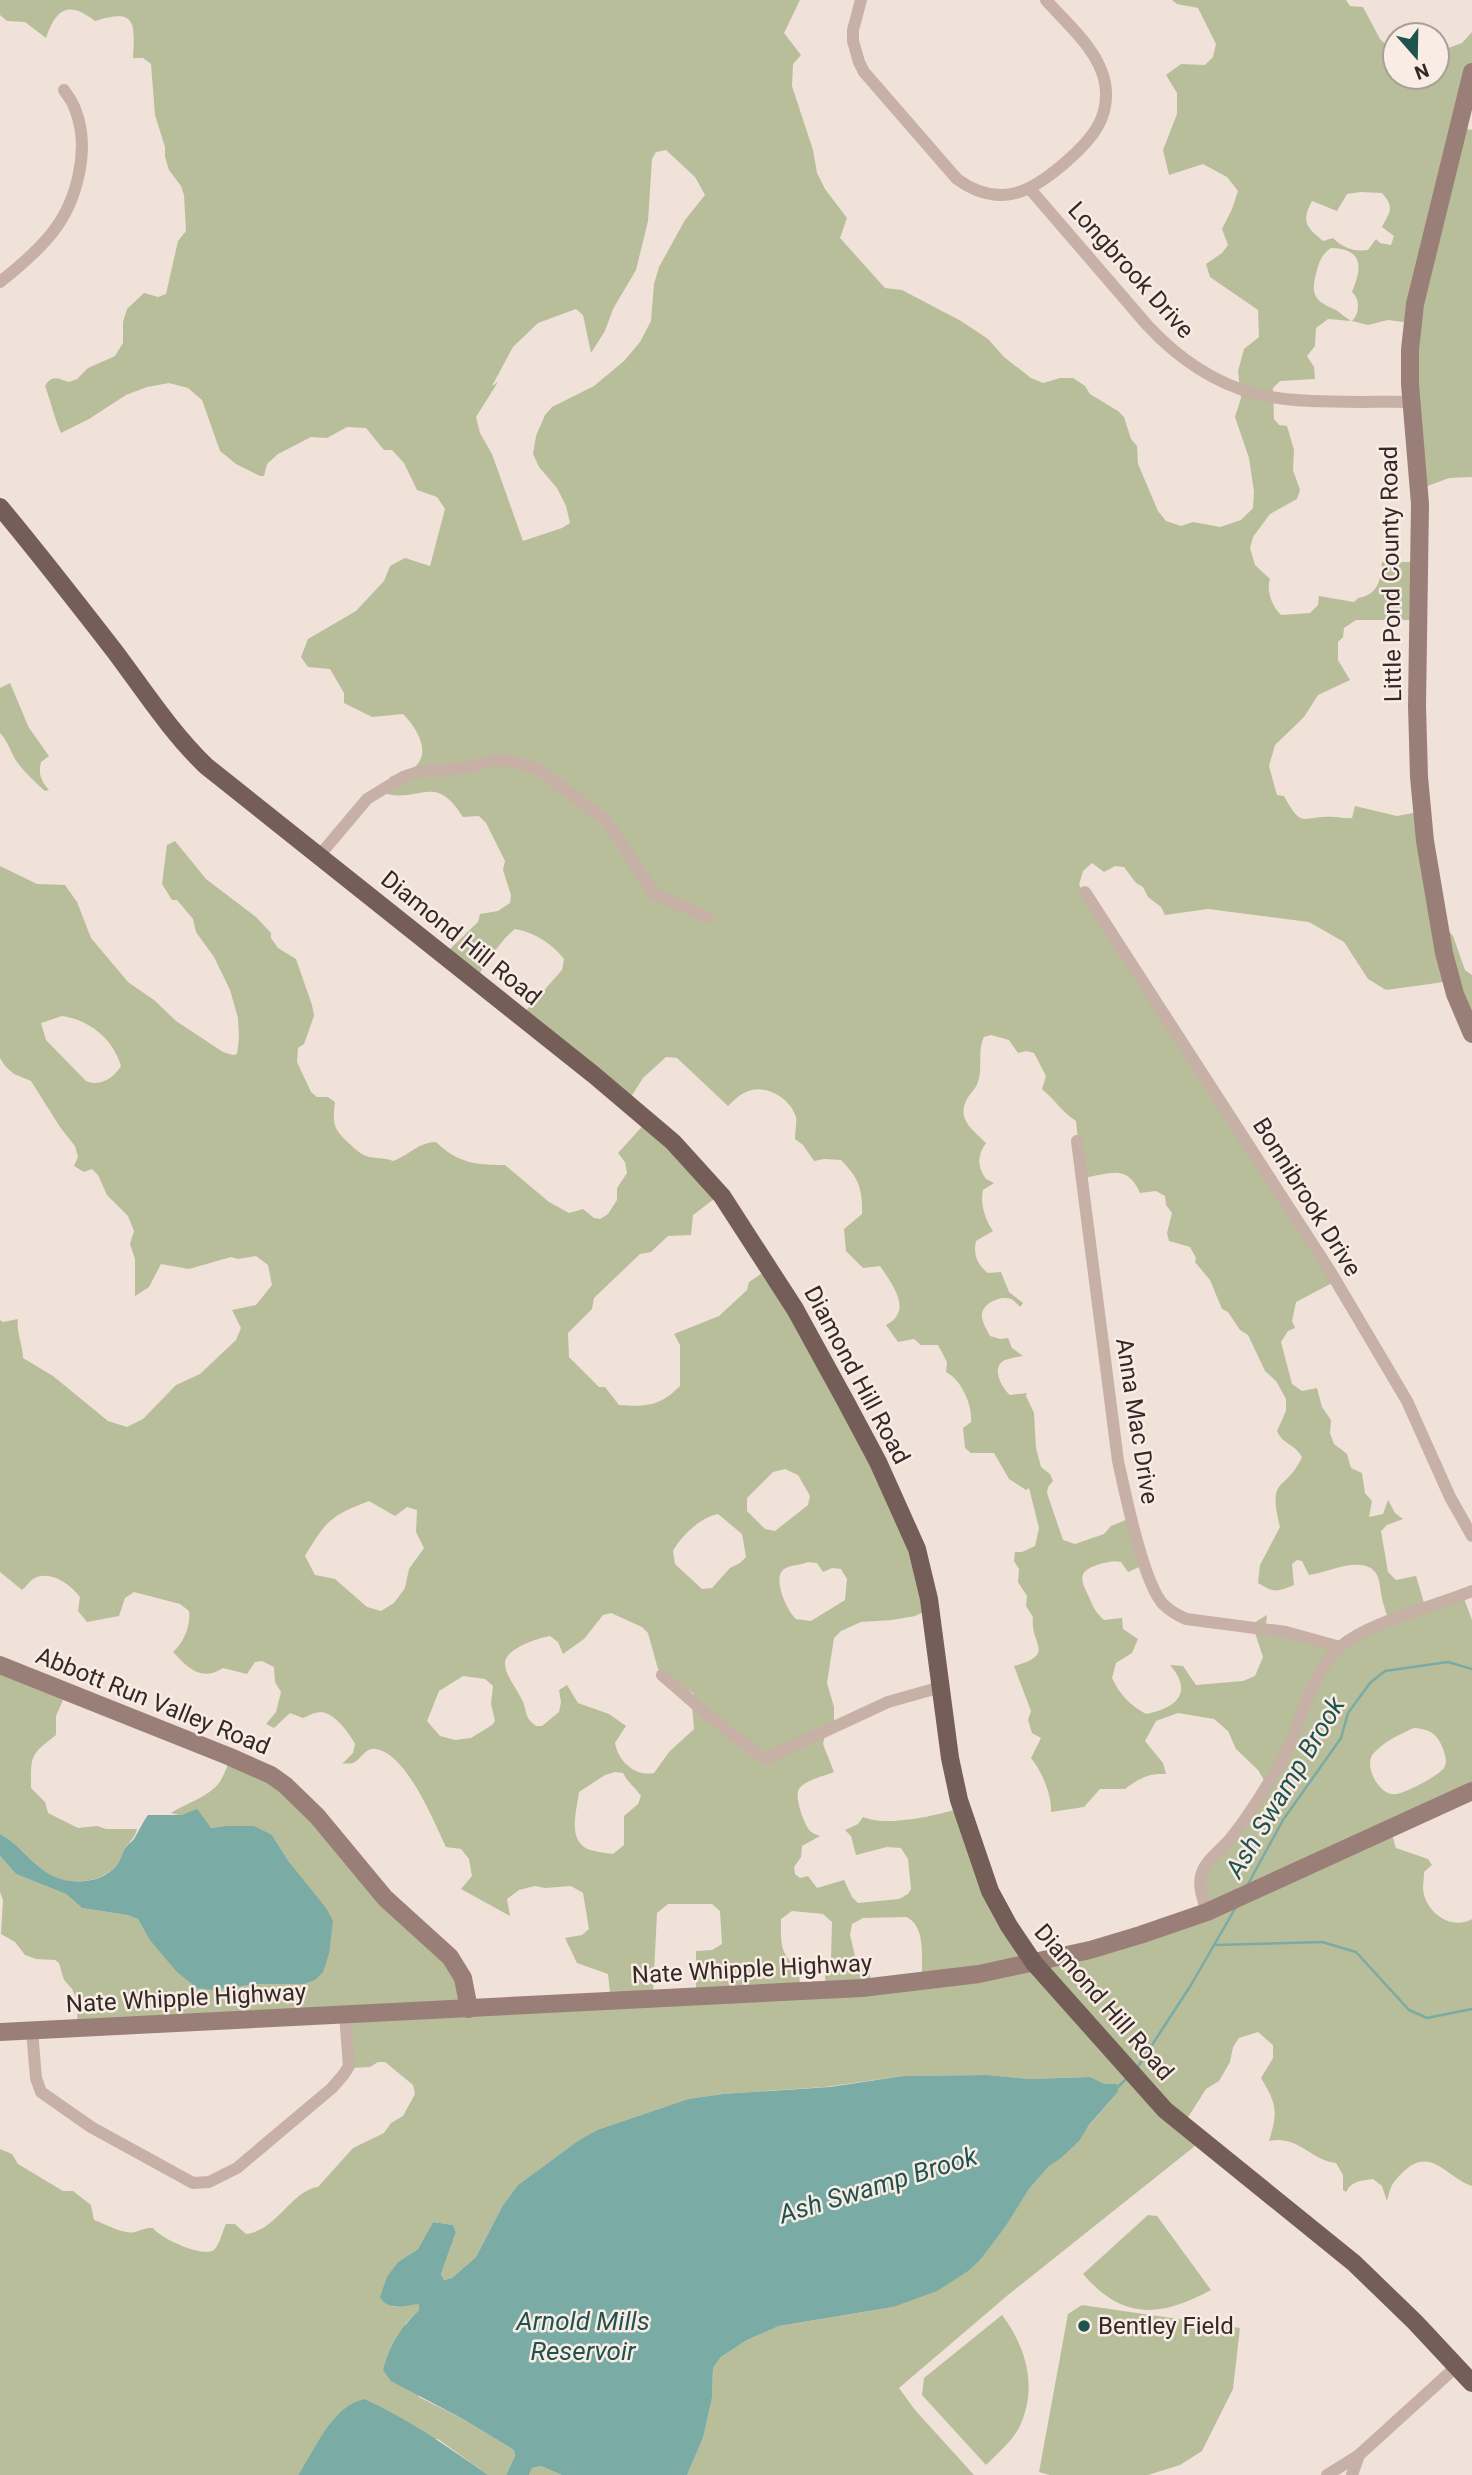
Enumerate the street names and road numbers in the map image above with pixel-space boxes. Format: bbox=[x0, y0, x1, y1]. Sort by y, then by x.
street label: Longbrook Drive bbox=[1062, 196, 1200, 344]
street label: Little Pond County Road bbox=[1375, 446, 1407, 702]
street label: Diamond Hill Road bbox=[375, 865, 547, 1011]
street label: Bonnibrook Drive bbox=[1247, 1113, 1367, 1281]
street label: Diamond Hill Road bbox=[798, 1281, 916, 1469]
street label: Anna Mac Drive bbox=[1110, 1336, 1164, 1506]
street label: Abbott Run Valley Road bbox=[32, 1641, 274, 1761]
street label: Diamond Hill Road bbox=[1029, 1918, 1179, 2086]
street label: Nate Whipple Highway bbox=[631, 1949, 873, 1989]
street label: Nate Whipple Highway bbox=[65, 1978, 307, 2018]

